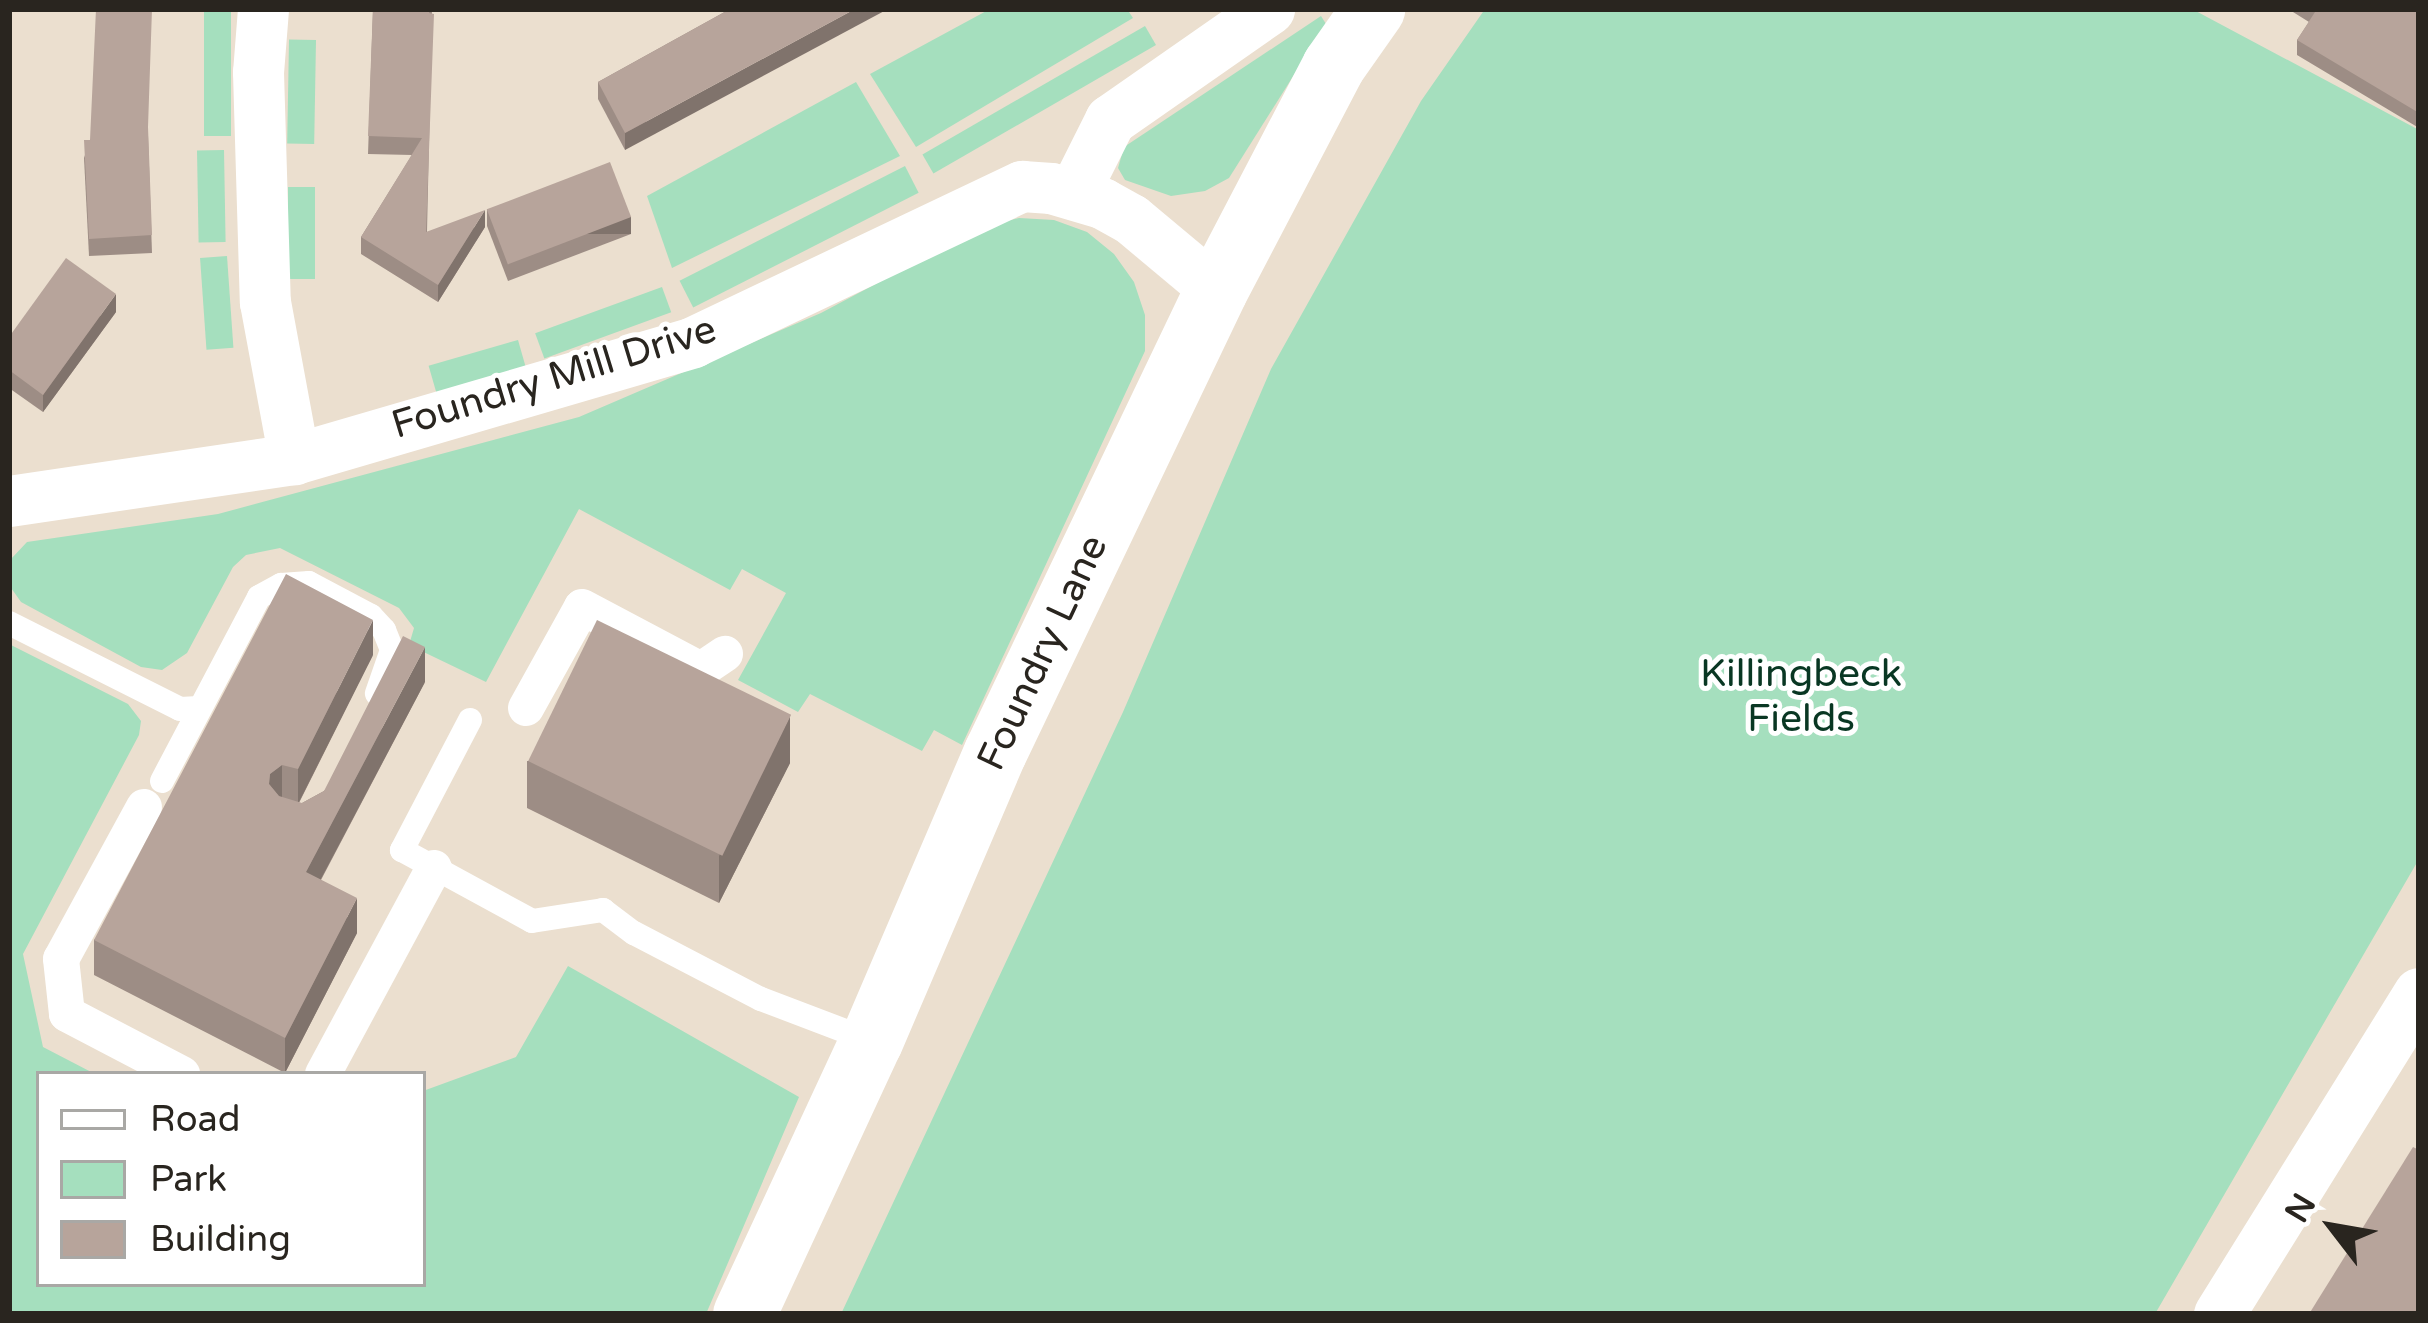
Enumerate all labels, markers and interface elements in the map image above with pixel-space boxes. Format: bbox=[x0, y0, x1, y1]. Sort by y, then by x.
street label: Foundry Mill Drive bbox=[386, 306, 722, 450]
street label: Foundry Lane bbox=[968, 528, 1118, 778]
park label: Killingbeck Fields bbox=[1700, 652, 1902, 743]
legend bbox=[36, 1071, 426, 1287]
text: Road bbox=[150, 1098, 240, 1141]
text: Park bbox=[150, 1158, 227, 1201]
north arrow bbox=[2272, 1167, 2392, 1287]
text: N bbox=[2277, 1187, 2324, 1230]
text: Building bbox=[150, 1218, 291, 1261]

